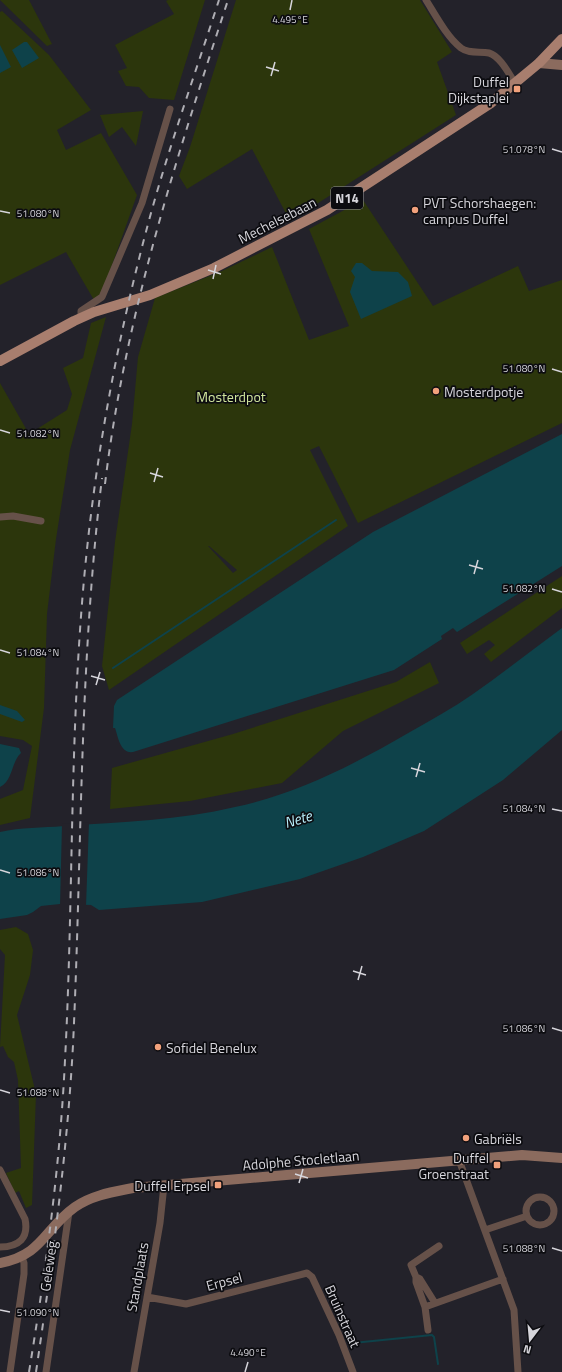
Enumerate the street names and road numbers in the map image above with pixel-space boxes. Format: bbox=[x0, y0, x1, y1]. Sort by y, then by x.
road number: N14 bbox=[331, 187, 363, 209]
street label: Mechelsebaan bbox=[234, 191, 320, 249]
street label: Adolphe Stocletlaan bbox=[242, 1144, 360, 1176]
street label: Geleweg bbox=[34, 1239, 62, 1293]
street label: Standplaats bbox=[121, 1241, 153, 1313]
street label: Erpsel bbox=[204, 1266, 244, 1296]
street label: Bruinstraat bbox=[320, 1281, 366, 1351]

